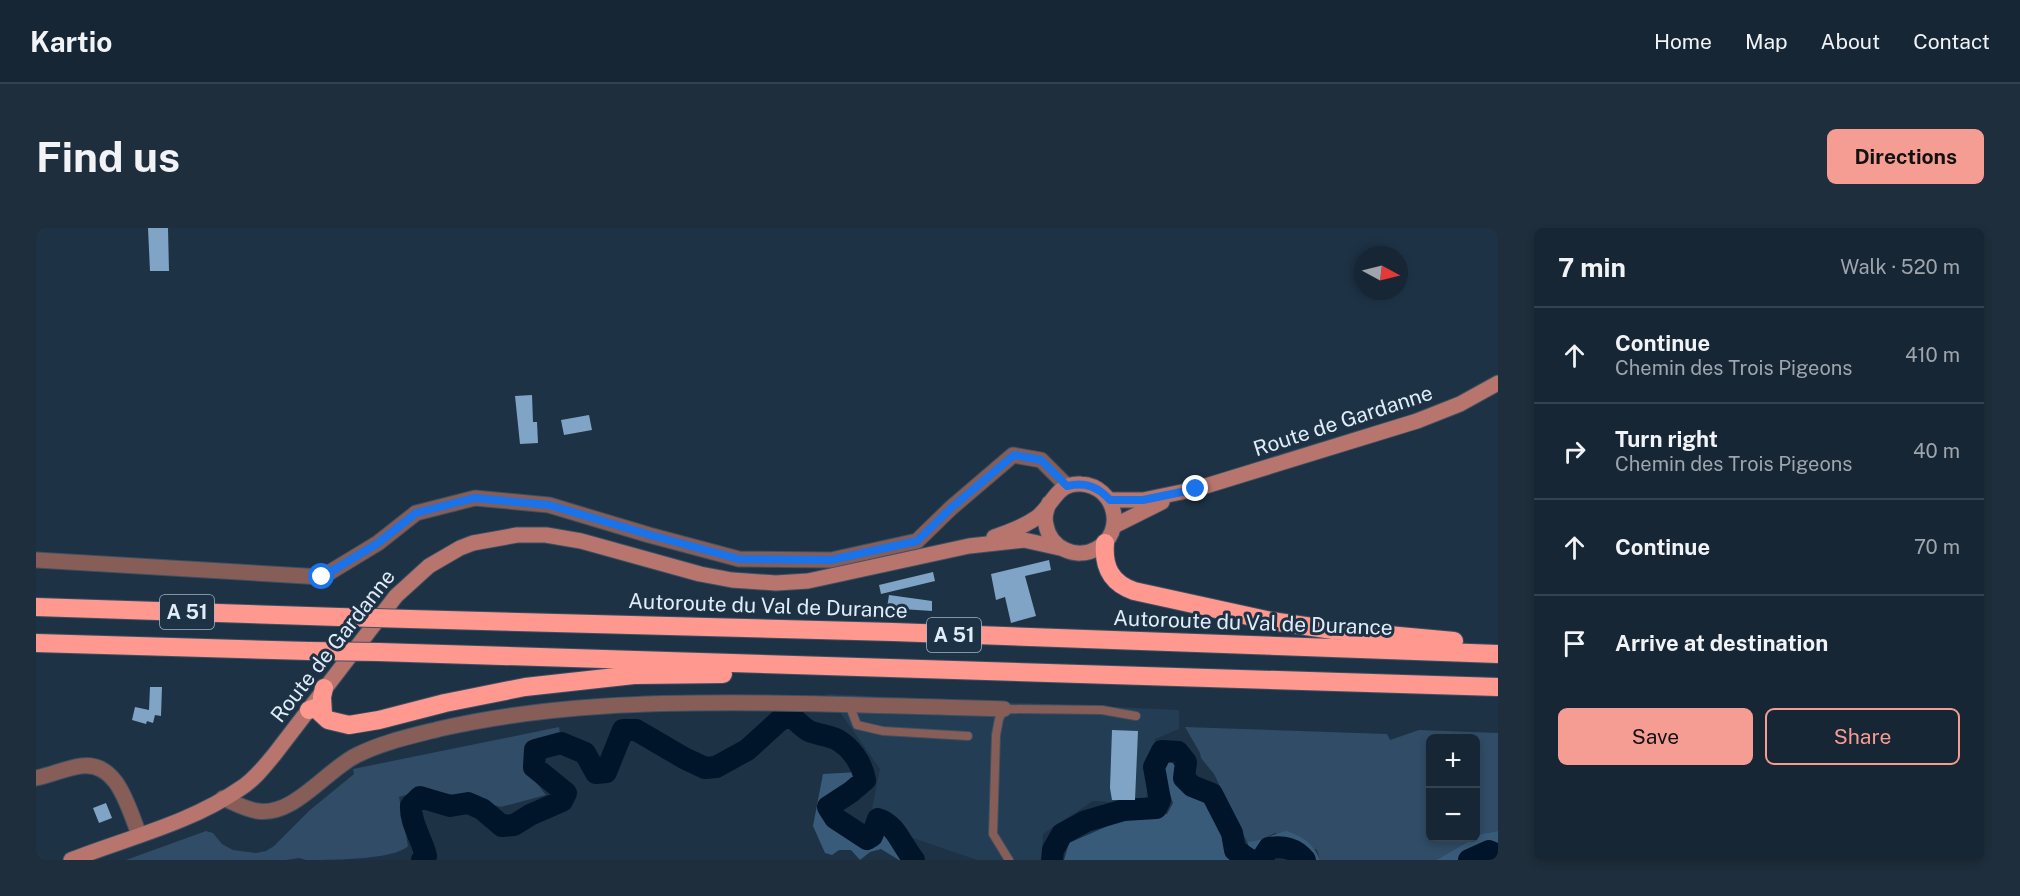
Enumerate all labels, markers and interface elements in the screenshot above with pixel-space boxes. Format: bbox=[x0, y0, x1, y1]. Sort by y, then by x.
text: Kartio bbox=[30, 25, 112, 58]
text: Home bbox=[1654, 29, 1712, 54]
text: Map bbox=[1745, 29, 1788, 54]
text: About bbox=[1821, 29, 1880, 54]
text: Contact bbox=[1913, 29, 1990, 54]
button: Directions bbox=[1827, 129, 1984, 184]
text: Find us bbox=[36, 132, 180, 181]
north arrow bbox=[1354, 246, 1408, 300]
text: 7 min bbox=[1558, 252, 1626, 283]
text: Walk · 520 m bbox=[1840, 255, 1960, 279]
text: Continue bbox=[1615, 330, 1710, 356]
icon: ahead bbox=[1558, 339, 1591, 372]
text: 410 m bbox=[1905, 343, 1960, 367]
text: Chemin des Trois Pigeons bbox=[1615, 356, 1852, 380]
street label: Route de Gardanne bbox=[1250, 380, 1436, 461]
text: Turn right bbox=[1615, 426, 1718, 452]
icon: right bbox=[1558, 435, 1591, 468]
text: 40 m bbox=[1913, 439, 1960, 463]
text: Chemin des Trois Pigeons bbox=[1615, 452, 1852, 476]
route end bbox=[1182, 475, 1208, 501]
icon: ahead bbox=[1558, 531, 1591, 564]
text: Continue bbox=[1615, 534, 1710, 560]
text: 70 m bbox=[1914, 535, 1960, 559]
route start bbox=[308, 563, 334, 589]
street label: Route de Gardanne bbox=[265, 564, 400, 727]
street label: Autoroute du Val de Durance bbox=[628, 588, 908, 623]
road number: A 51 bbox=[160, 595, 214, 629]
street label: Autoroute du Val de Durance bbox=[1113, 605, 1393, 640]
road number: A 51 bbox=[927, 618, 981, 652]
icon: arrive bbox=[1558, 627, 1591, 660]
text: Arrive at destination bbox=[1615, 630, 1828, 656]
button: Save bbox=[1558, 708, 1753, 765]
button: Share bbox=[1765, 708, 1960, 765]
map controls bbox=[1426, 734, 1480, 842]
button: + bbox=[1426, 734, 1480, 788]
button: − bbox=[1426, 788, 1480, 842]

